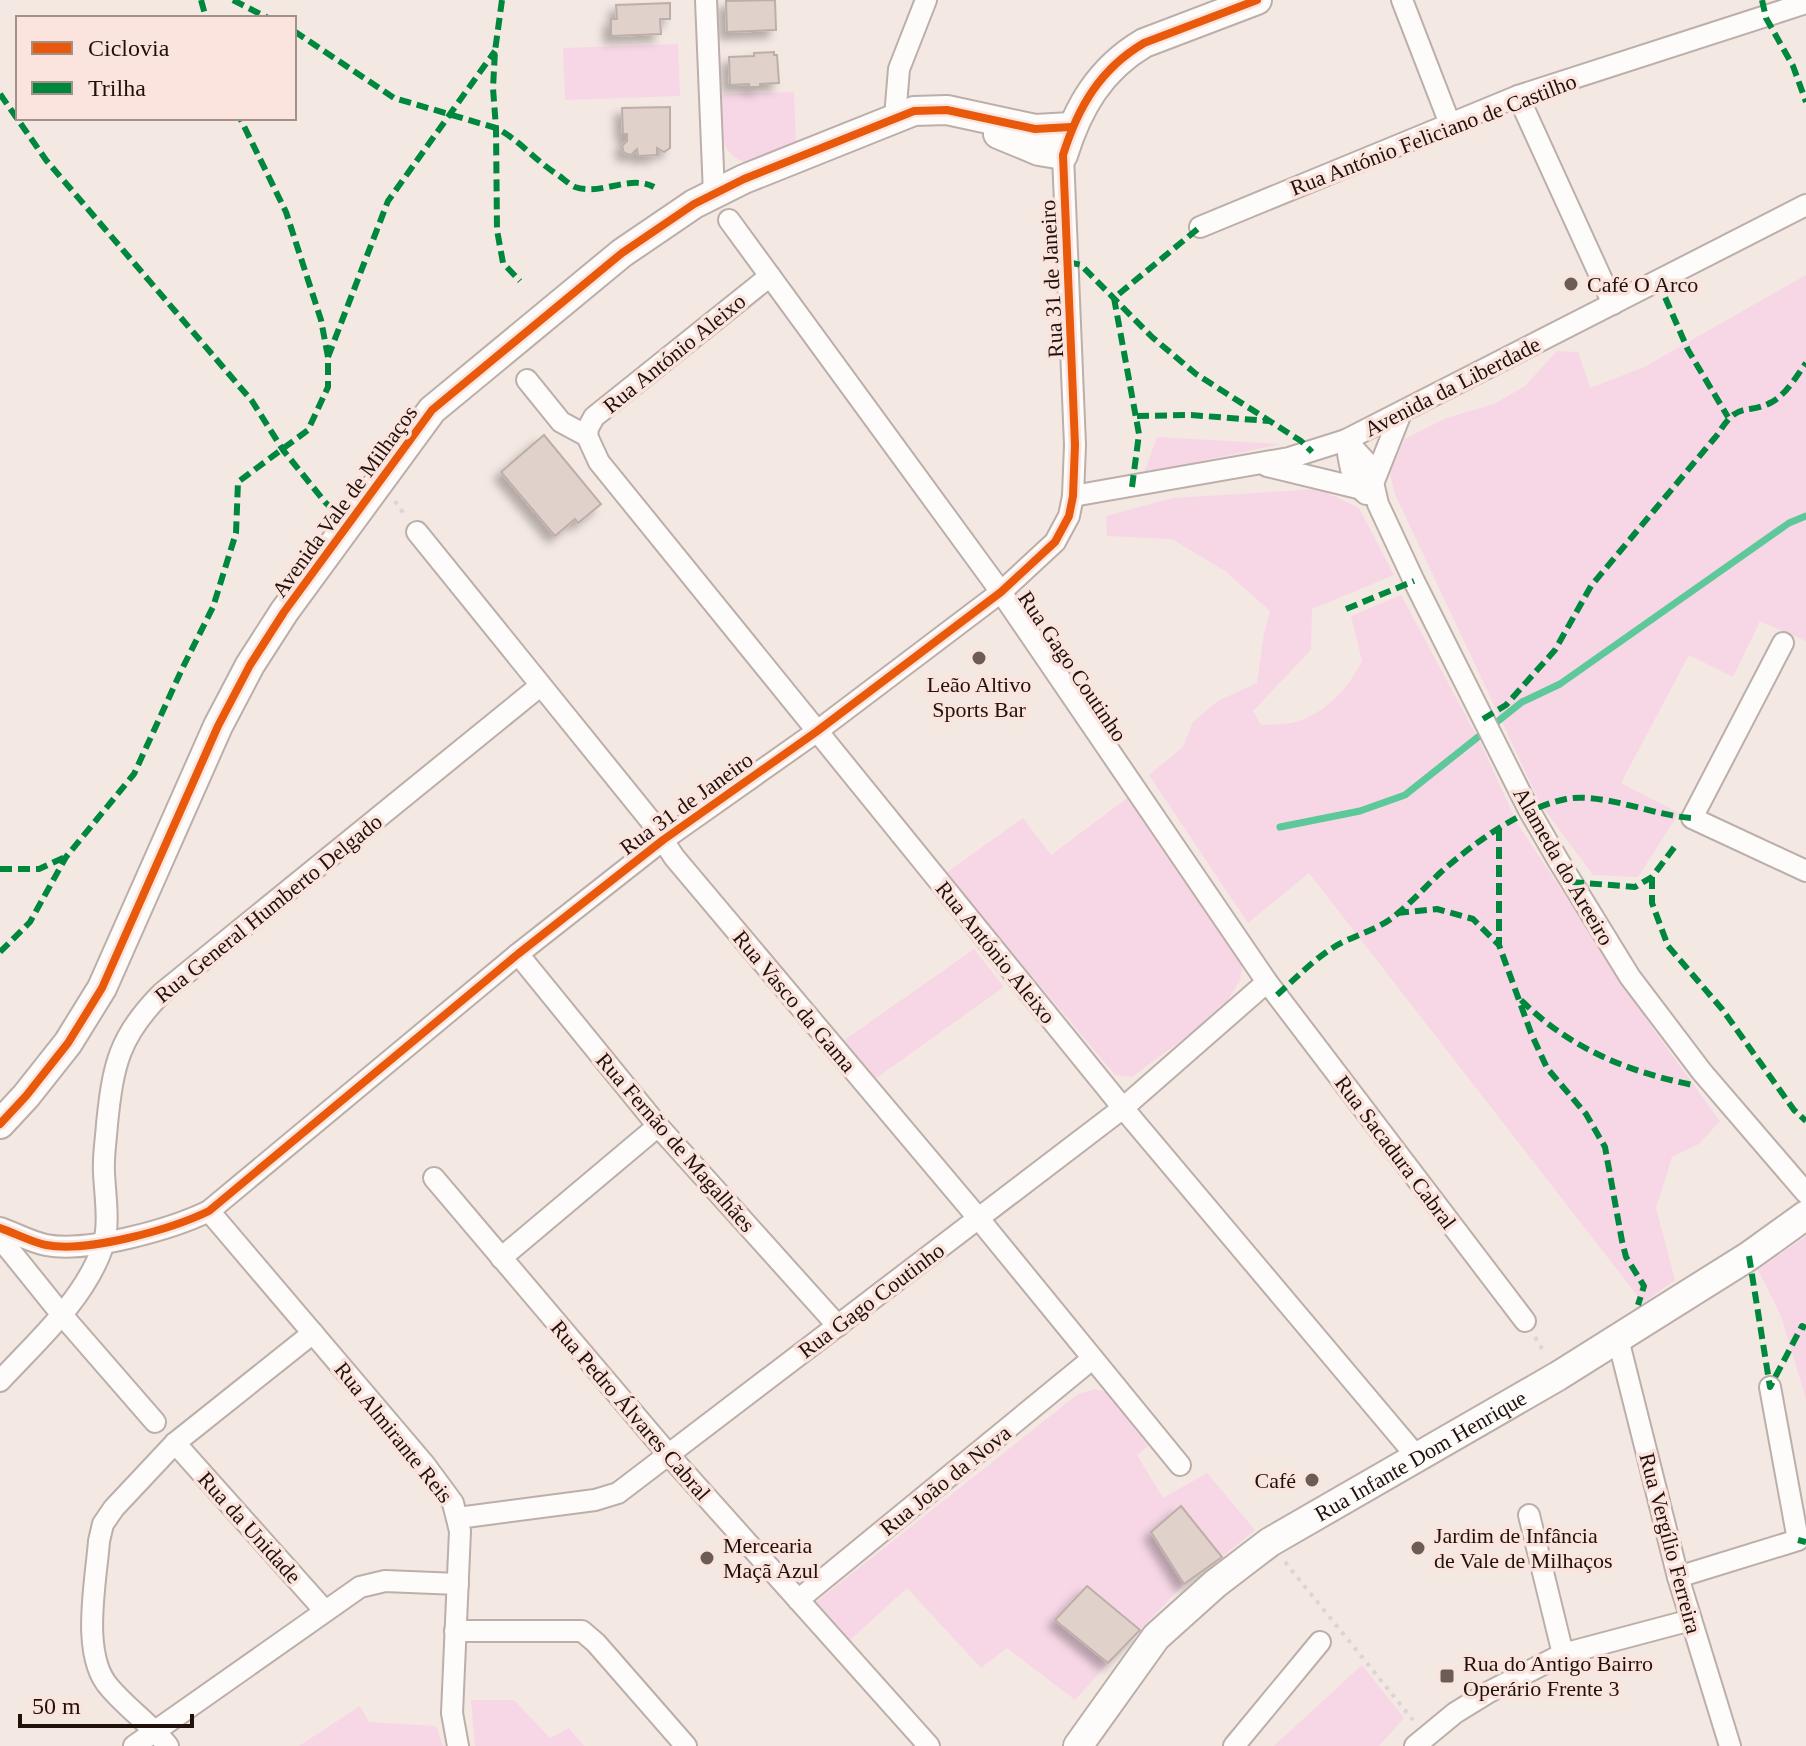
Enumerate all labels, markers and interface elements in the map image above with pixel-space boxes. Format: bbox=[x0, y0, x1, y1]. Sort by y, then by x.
legend bbox=[16, 16, 296, 120]
text: Ciclovia bbox=[88, 35, 170, 61]
street label: Rua António Feliciano de Castilho bbox=[1287, 68, 1580, 201]
text: Trilha bbox=[88, 75, 146, 101]
street label: Rua 31 de Janeiro bbox=[1035, 199, 1068, 359]
place label: Café O Arco bbox=[1587, 272, 1698, 297]
marker: Café O Arco bbox=[1562, 275, 1580, 293]
street label: Rua António Aleixo bbox=[598, 288, 751, 418]
street label: Avenida da Liberdade bbox=[1360, 331, 1544, 442]
street label: Avenida Vale de Milhaços bbox=[266, 401, 422, 602]
street label: Rua Gago Coutinho bbox=[1013, 586, 1132, 746]
marker: Leão Altivo Sports Bar bbox=[970, 649, 988, 667]
place label: Leão Altivo Sports Bar bbox=[927, 672, 1031, 722]
street label: Rua 31 de Janeiro bbox=[615, 747, 758, 860]
street label: Alameda do Areeiro bbox=[1508, 783, 1619, 950]
street label: Rua General Humberto Delgado bbox=[150, 809, 387, 1008]
street label: Rua António Aleixo bbox=[931, 876, 1061, 1029]
street label: Rua Vasco da Gama bbox=[728, 925, 861, 1077]
street label: Rua Fernão de Magalhães bbox=[591, 1048, 760, 1237]
street label: Rua Sacadura Cabral bbox=[1330, 1071, 1461, 1234]
street label: Rua Gago Coutinho bbox=[793, 1237, 949, 1363]
street label: Rua Pedro Álvares Cabral bbox=[546, 1315, 716, 1505]
street label: Rua Almirante Reis bbox=[329, 1357, 458, 1508]
street label: Rua Infante Dom Henrique bbox=[1310, 1385, 1531, 1527]
street label: Rua João da Nova bbox=[875, 1420, 1016, 1541]
street label: Rua Vergílio Ferreira bbox=[1634, 1450, 1707, 1636]
street label: Rua da Unidade bbox=[193, 1466, 306, 1588]
place label: Café bbox=[1254, 1468, 1296, 1493]
marker: Café bbox=[1303, 1471, 1321, 1489]
place label: Jardim de Infância de Vale de Milhaços bbox=[1434, 1523, 1613, 1573]
place label: Mercearia Maçã Azul bbox=[723, 1533, 819, 1583]
marker: Jardim de Infância de Vale de Milhaços bbox=[1409, 1539, 1427, 1557]
marker: Mercearia Maçã Azul bbox=[698, 1549, 716, 1567]
place label: Rua do Antigo Bairro Operário Frente 3 bbox=[1463, 1651, 1653, 1701]
marker: Rua do Antigo Bairro Operário Frente 3 bbox=[1438, 1667, 1456, 1685]
scale bar bbox=[20, 1678, 192, 1728]
text: 50 m bbox=[32, 1693, 81, 1719]

